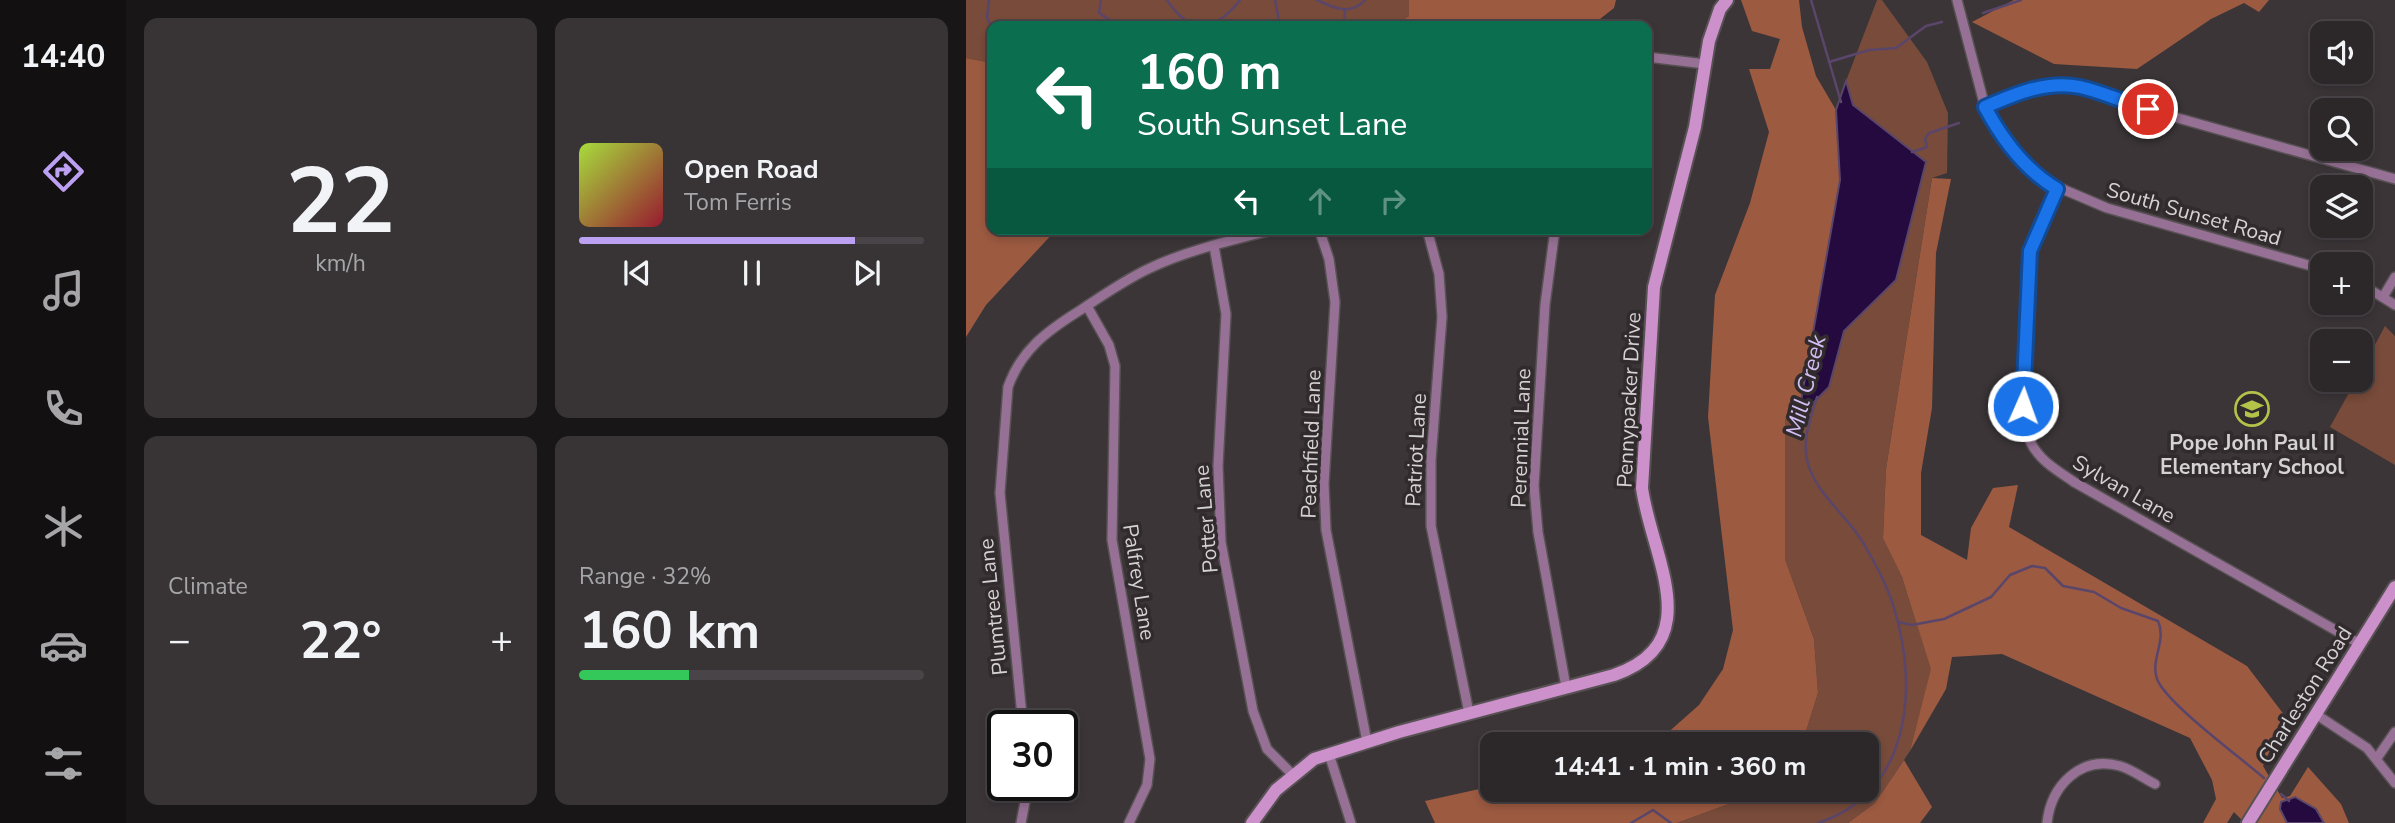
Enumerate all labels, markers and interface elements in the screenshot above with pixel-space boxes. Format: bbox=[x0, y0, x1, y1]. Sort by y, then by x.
map controls bbox=[2310, 21, 2373, 392]
button: sound bbox=[2310, 21, 2373, 84]
text: 14:40 bbox=[21, 35, 105, 78]
text: 160 m bbox=[1137, 39, 1281, 106]
icon: left bbox=[1022, 49, 1113, 140]
pin bbox=[2118, 79, 2178, 139]
icon: arrive bbox=[2129, 90, 2167, 128]
button: search bbox=[2310, 98, 2373, 161]
text: South Sunset Lane bbox=[1137, 103, 1407, 146]
text: 22 bbox=[286, 140, 395, 264]
icon: directions bbox=[39, 147, 88, 196]
text: Open Road bbox=[684, 152, 819, 187]
button: layers bbox=[2310, 175, 2373, 238]
street label: South Sunset Road bbox=[2103, 176, 2285, 252]
icon: left bbox=[1228, 182, 1266, 220]
icon: ahead bbox=[1301, 182, 1339, 220]
icon: right bbox=[1374, 182, 1412, 220]
text: Tom Ferris bbox=[684, 187, 792, 218]
text: km/h bbox=[315, 248, 366, 279]
button: + bbox=[2310, 252, 2373, 315]
icon: previous bbox=[618, 254, 656, 292]
icon: pause bbox=[733, 254, 771, 292]
icon: next bbox=[848, 254, 886, 292]
icon: music bbox=[39, 266, 88, 315]
street label: Pennypacker Drive bbox=[1610, 312, 1648, 488]
button: − bbox=[2310, 329, 2373, 392]
water label: Mill Creek bbox=[1778, 331, 1834, 440]
street label: Perennial Lane bbox=[1505, 368, 1537, 508]
street label: Peachfield Lane bbox=[1294, 369, 1328, 519]
position arrow bbox=[1986, 369, 2060, 443]
icon: phone bbox=[39, 384, 88, 433]
school or university icon: Pope John Paul II Elementary School bbox=[2233, 390, 2271, 428]
street label: Patriot Lane bbox=[1399, 393, 1433, 507]
place label: Pope John Paul II Elementary School bbox=[2160, 429, 2344, 481]
street label: Sylvan Lane bbox=[2068, 448, 2180, 530]
street label: Potter Lane bbox=[1187, 464, 1225, 574]
icon: climate bbox=[39, 502, 88, 551]
street label: Palfrey Lane bbox=[1116, 522, 1162, 642]
street label: Plumtree Lane bbox=[972, 537, 1014, 677]
text: Range · 32% bbox=[579, 561, 711, 592]
text: Climate bbox=[168, 571, 248, 602]
text: 160 km bbox=[579, 595, 760, 666]
text: 22° bbox=[299, 605, 382, 676]
text: − bbox=[168, 615, 191, 666]
text: + bbox=[490, 615, 513, 666]
icon: car bbox=[39, 621, 88, 670]
street label: Charleston Road bbox=[2252, 621, 2358, 769]
speed limit sign: 30 bbox=[987, 710, 1078, 801]
icon: filters bbox=[39, 739, 88, 788]
text: 14:41 · 1 min · 360 m bbox=[1553, 749, 1806, 784]

